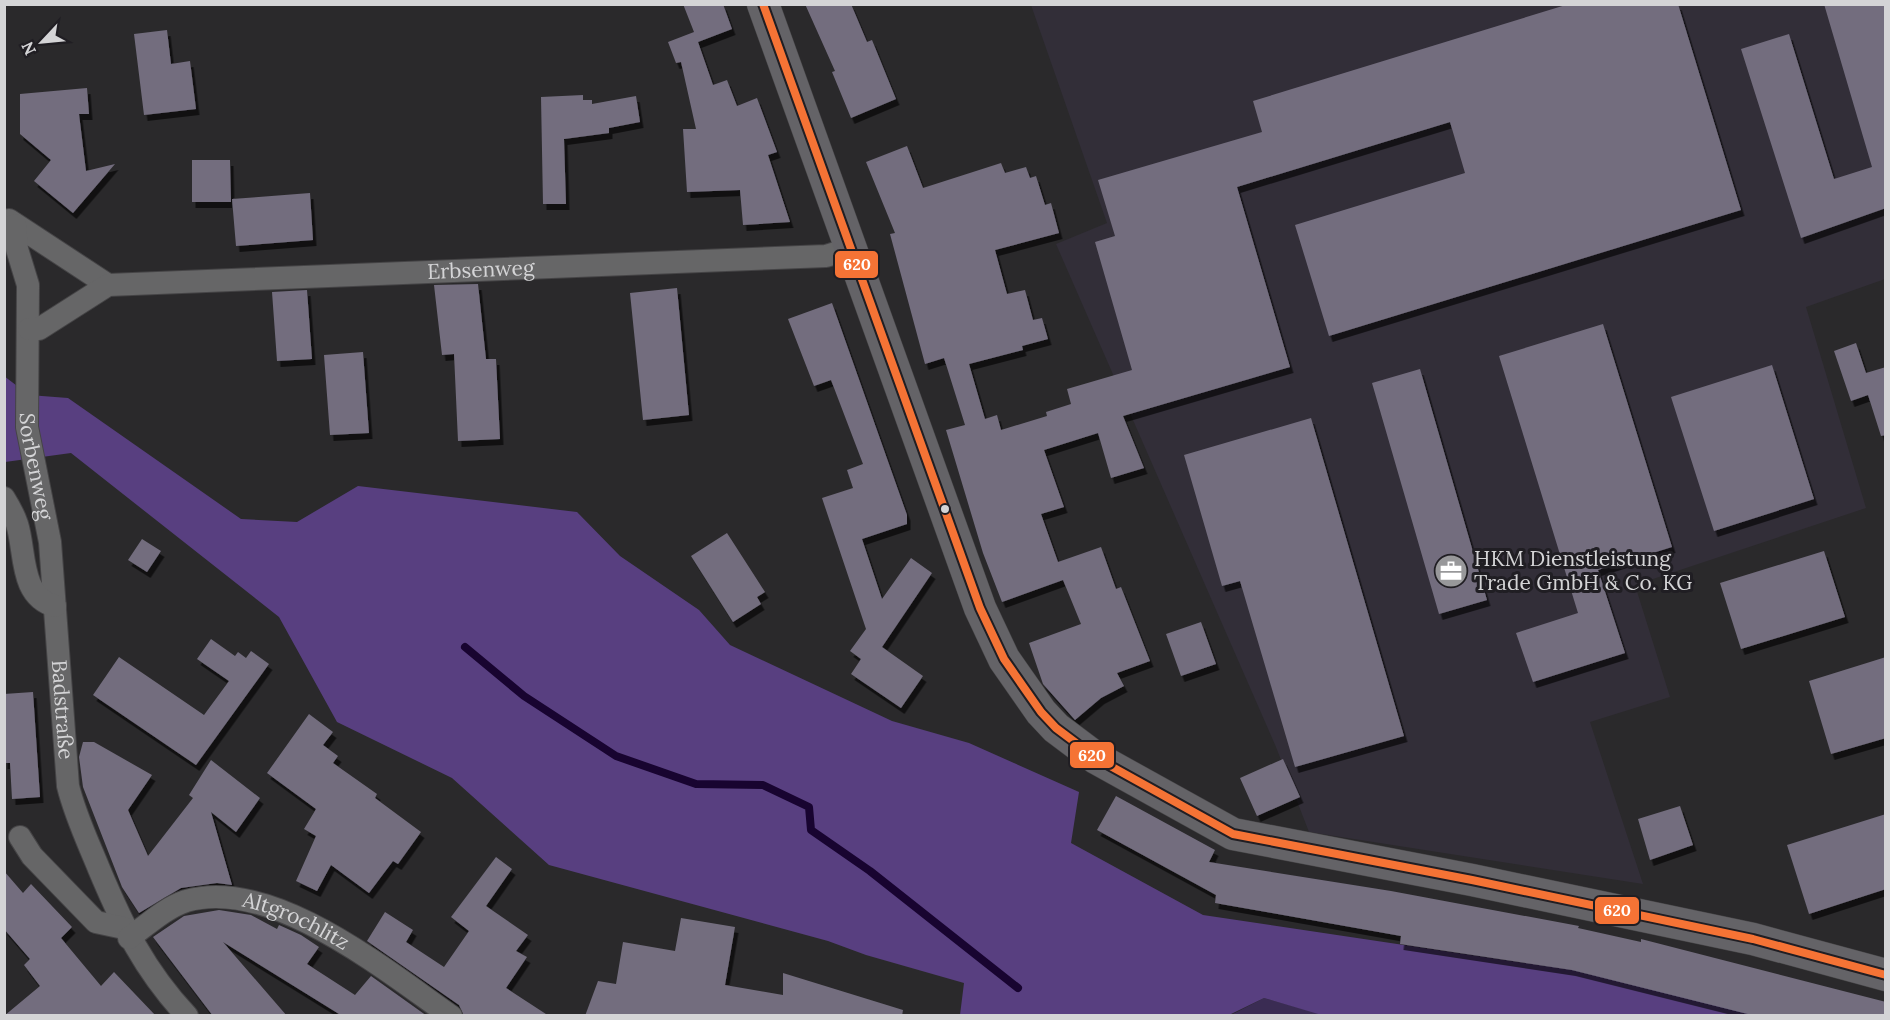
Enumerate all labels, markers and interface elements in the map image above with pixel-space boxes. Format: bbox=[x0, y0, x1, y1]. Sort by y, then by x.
north arrow bbox=[12, 12, 72, 72]
text: N bbox=[17, 39, 40, 59]
line badge: 620 bbox=[834, 250, 879, 279]
street label: Erbsenweg bbox=[427, 254, 535, 285]
text: 620 bbox=[843, 254, 871, 274]
street label: Sorbenweg bbox=[14, 413, 59, 523]
unlabelled marker bbox=[939, 503, 951, 515]
place label: HKM Dienstleistung Trade GmbH & Co. KG bbox=[1474, 545, 1692, 596]
office icon: HKM Dienstleistung Trade GmbH & Co. KG bbox=[1433, 553, 1469, 589]
street label: Badstraße bbox=[46, 659, 80, 760]
line badge: 620 bbox=[1069, 741, 1115, 769]
text: 620 bbox=[1078, 745, 1106, 765]
street label: Altgrochlitz bbox=[239, 886, 355, 956]
line badge: 620 bbox=[1594, 896, 1640, 925]
text: 620 bbox=[1603, 900, 1631, 920]

